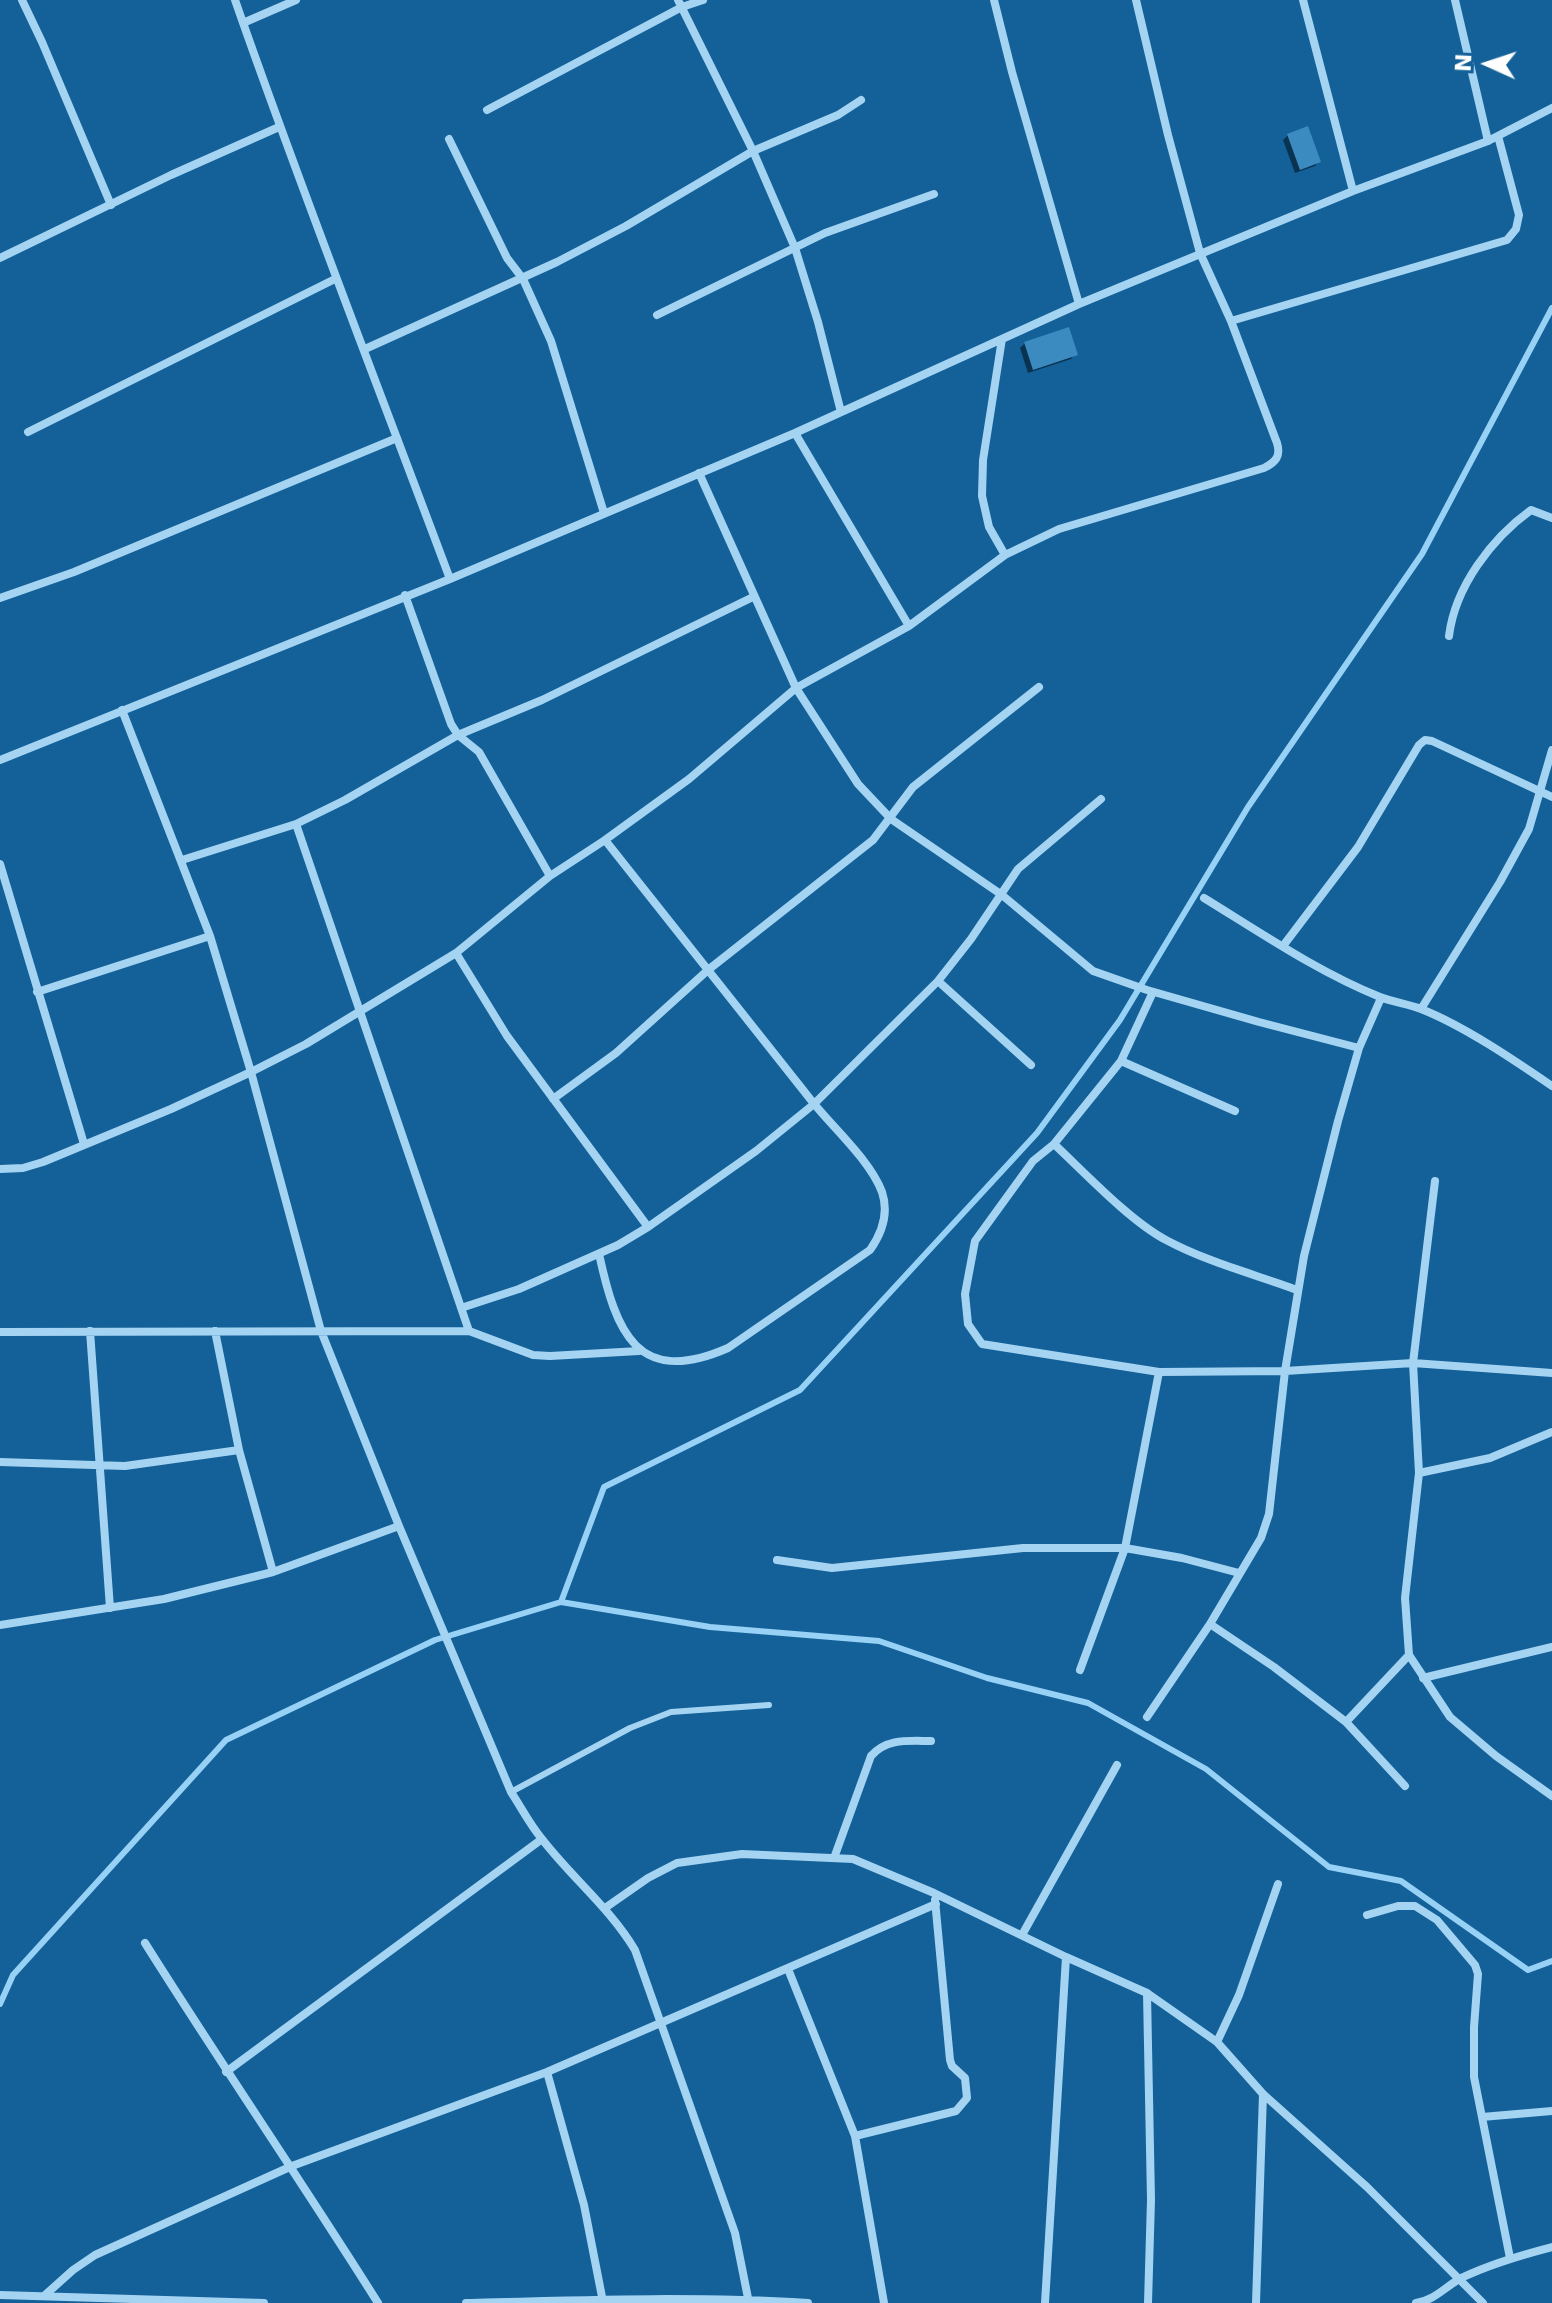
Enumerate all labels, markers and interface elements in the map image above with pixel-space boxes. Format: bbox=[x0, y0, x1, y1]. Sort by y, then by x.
north arrow bbox=[1448, 24, 1528, 104]
text: N bbox=[1451, 53, 1476, 73]

